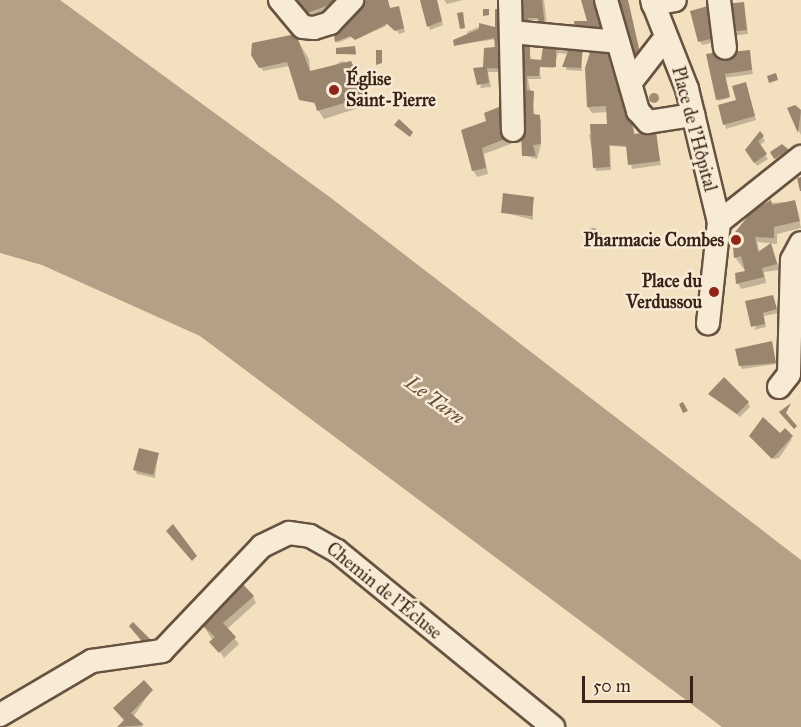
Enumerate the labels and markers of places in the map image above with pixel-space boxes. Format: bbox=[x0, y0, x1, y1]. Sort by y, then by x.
place label: Église Saint-Pierre bbox=[346, 69, 436, 112]
marker: Église Saint-Pierre bbox=[327, 83, 341, 97]
place label: Pharmacie Combes bbox=[584, 229, 724, 251]
marker: Pharmacie Combes bbox=[729, 233, 743, 247]
place label: Place du Verdussou bbox=[626, 271, 702, 314]
marker: Place du Verdussou bbox=[707, 285, 721, 299]

